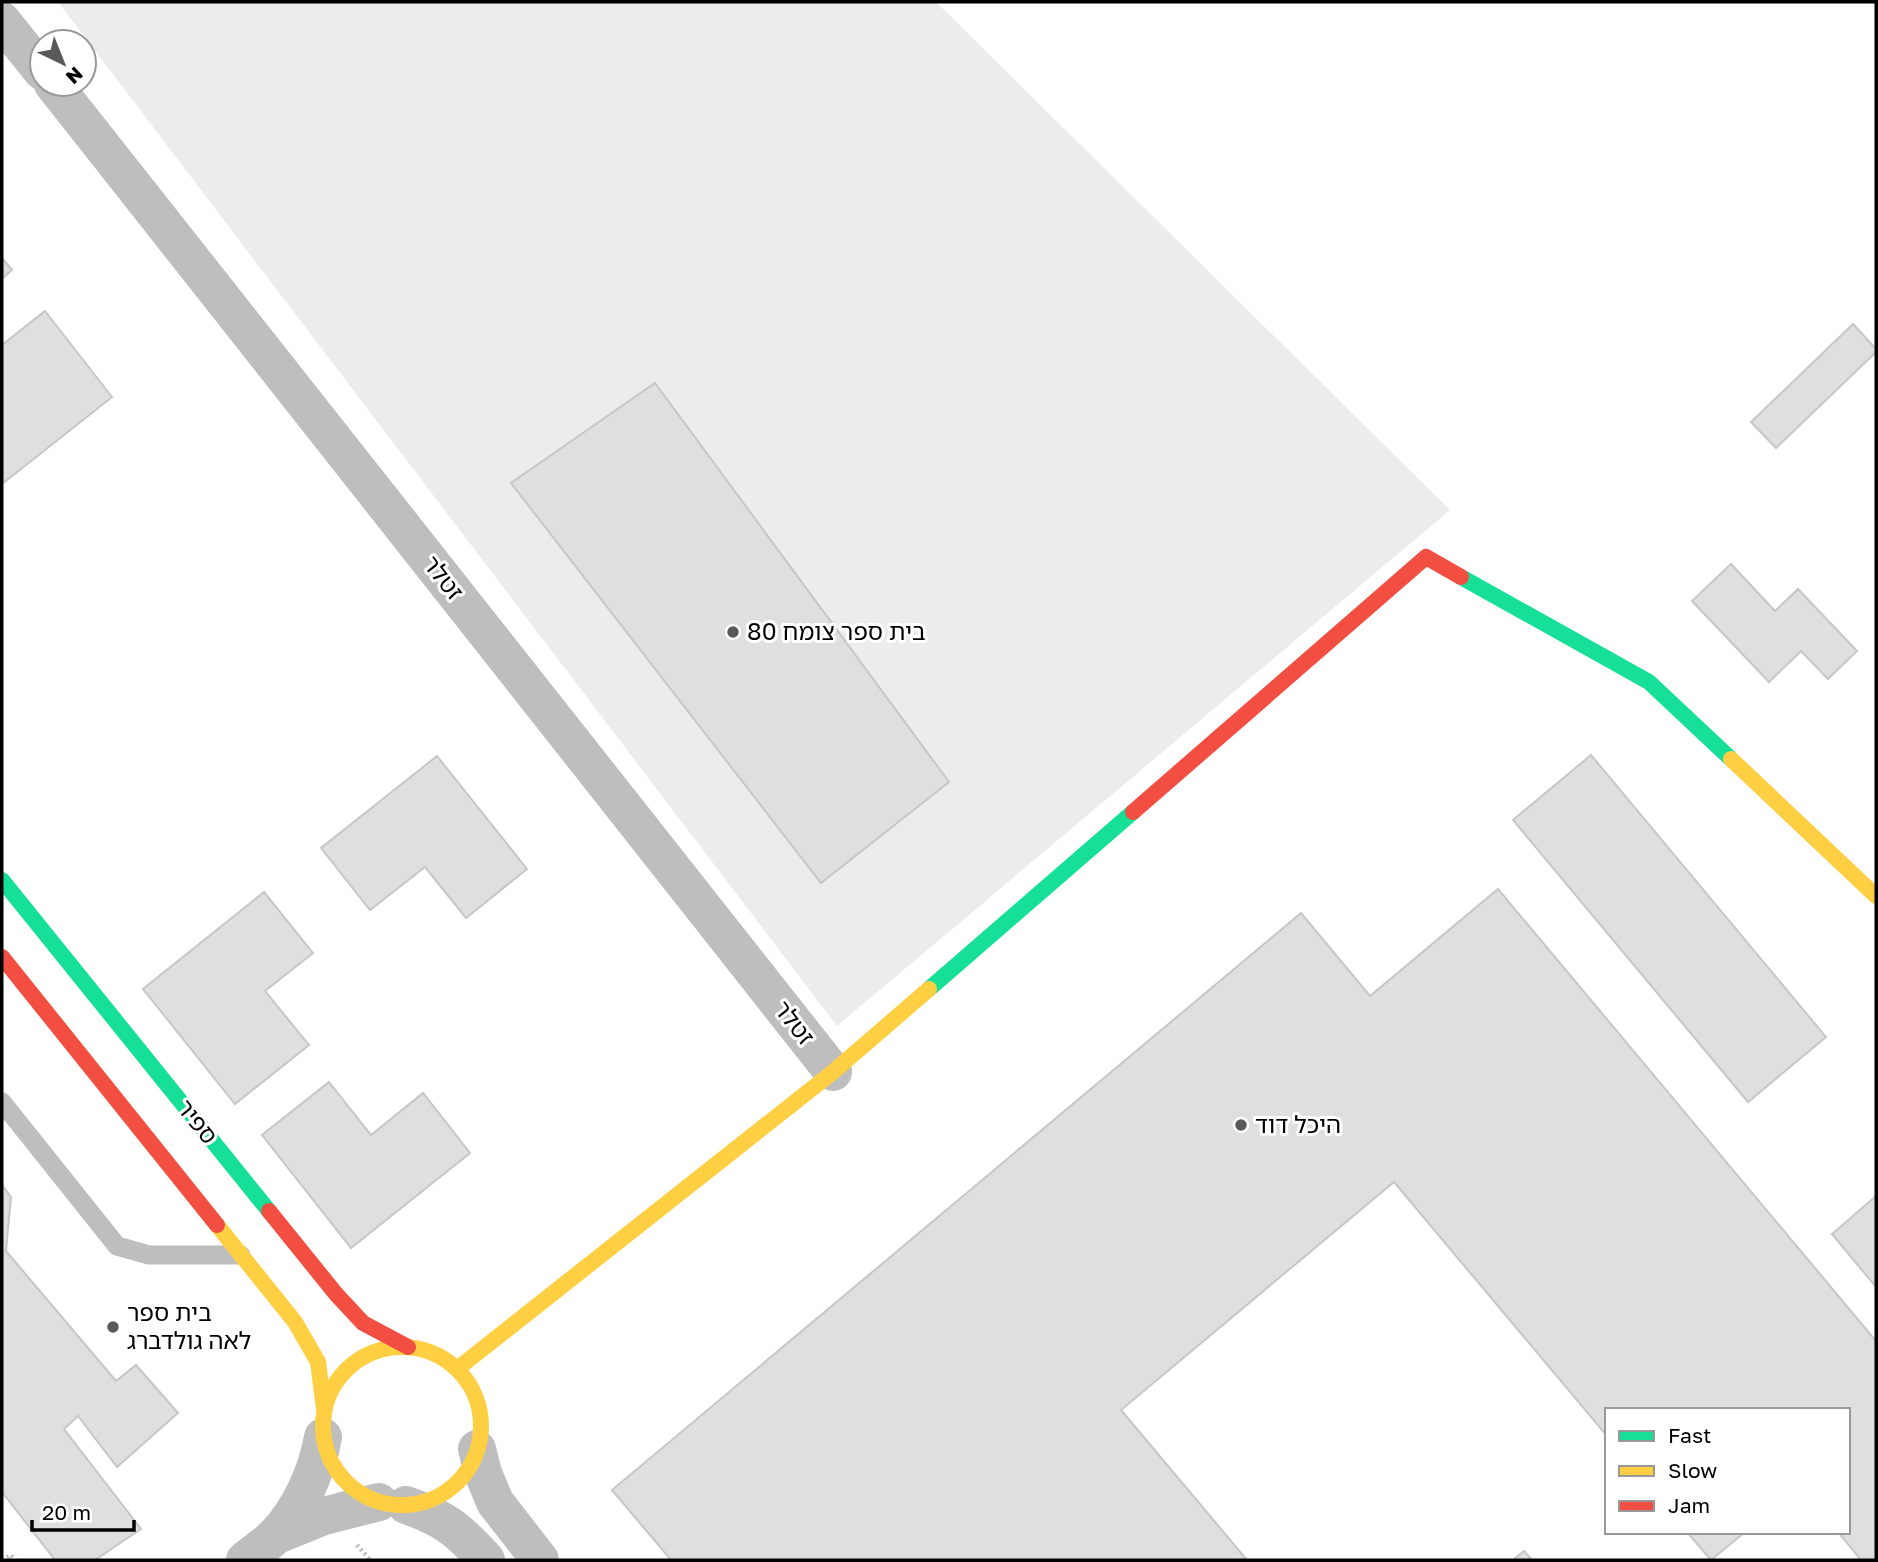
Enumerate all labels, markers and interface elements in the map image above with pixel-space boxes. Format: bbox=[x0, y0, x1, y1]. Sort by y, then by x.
north arrow bbox=[28, 28, 98, 98]
text: N bbox=[62, 62, 88, 89]
street label: זטלר bbox=[418, 549, 470, 605]
place label: בית ספר צומח 80 bbox=[747, 616, 926, 645]
marker: בית ספר צומח 80 bbox=[725, 624, 741, 640]
street label: זטלר bbox=[769, 994, 821, 1050]
street label: ספיר bbox=[172, 1093, 225, 1149]
place label: היכל דוד bbox=[1255, 1109, 1341, 1138]
marker: היכל דוד bbox=[1233, 1117, 1249, 1133]
place label: בית ספר לאה גולדברג bbox=[127, 1297, 251, 1354]
marker: בית ספר לאה גולדברג bbox=[105, 1319, 121, 1335]
legend bbox=[1605, 1408, 1850, 1534]
text: Fast bbox=[1668, 1422, 1711, 1448]
text: Slow bbox=[1668, 1457, 1717, 1483]
scale bar bbox=[32, 1488, 133, 1532]
text: Jam bbox=[1668, 1492, 1710, 1518]
text: 20 m bbox=[42, 1499, 91, 1525]

